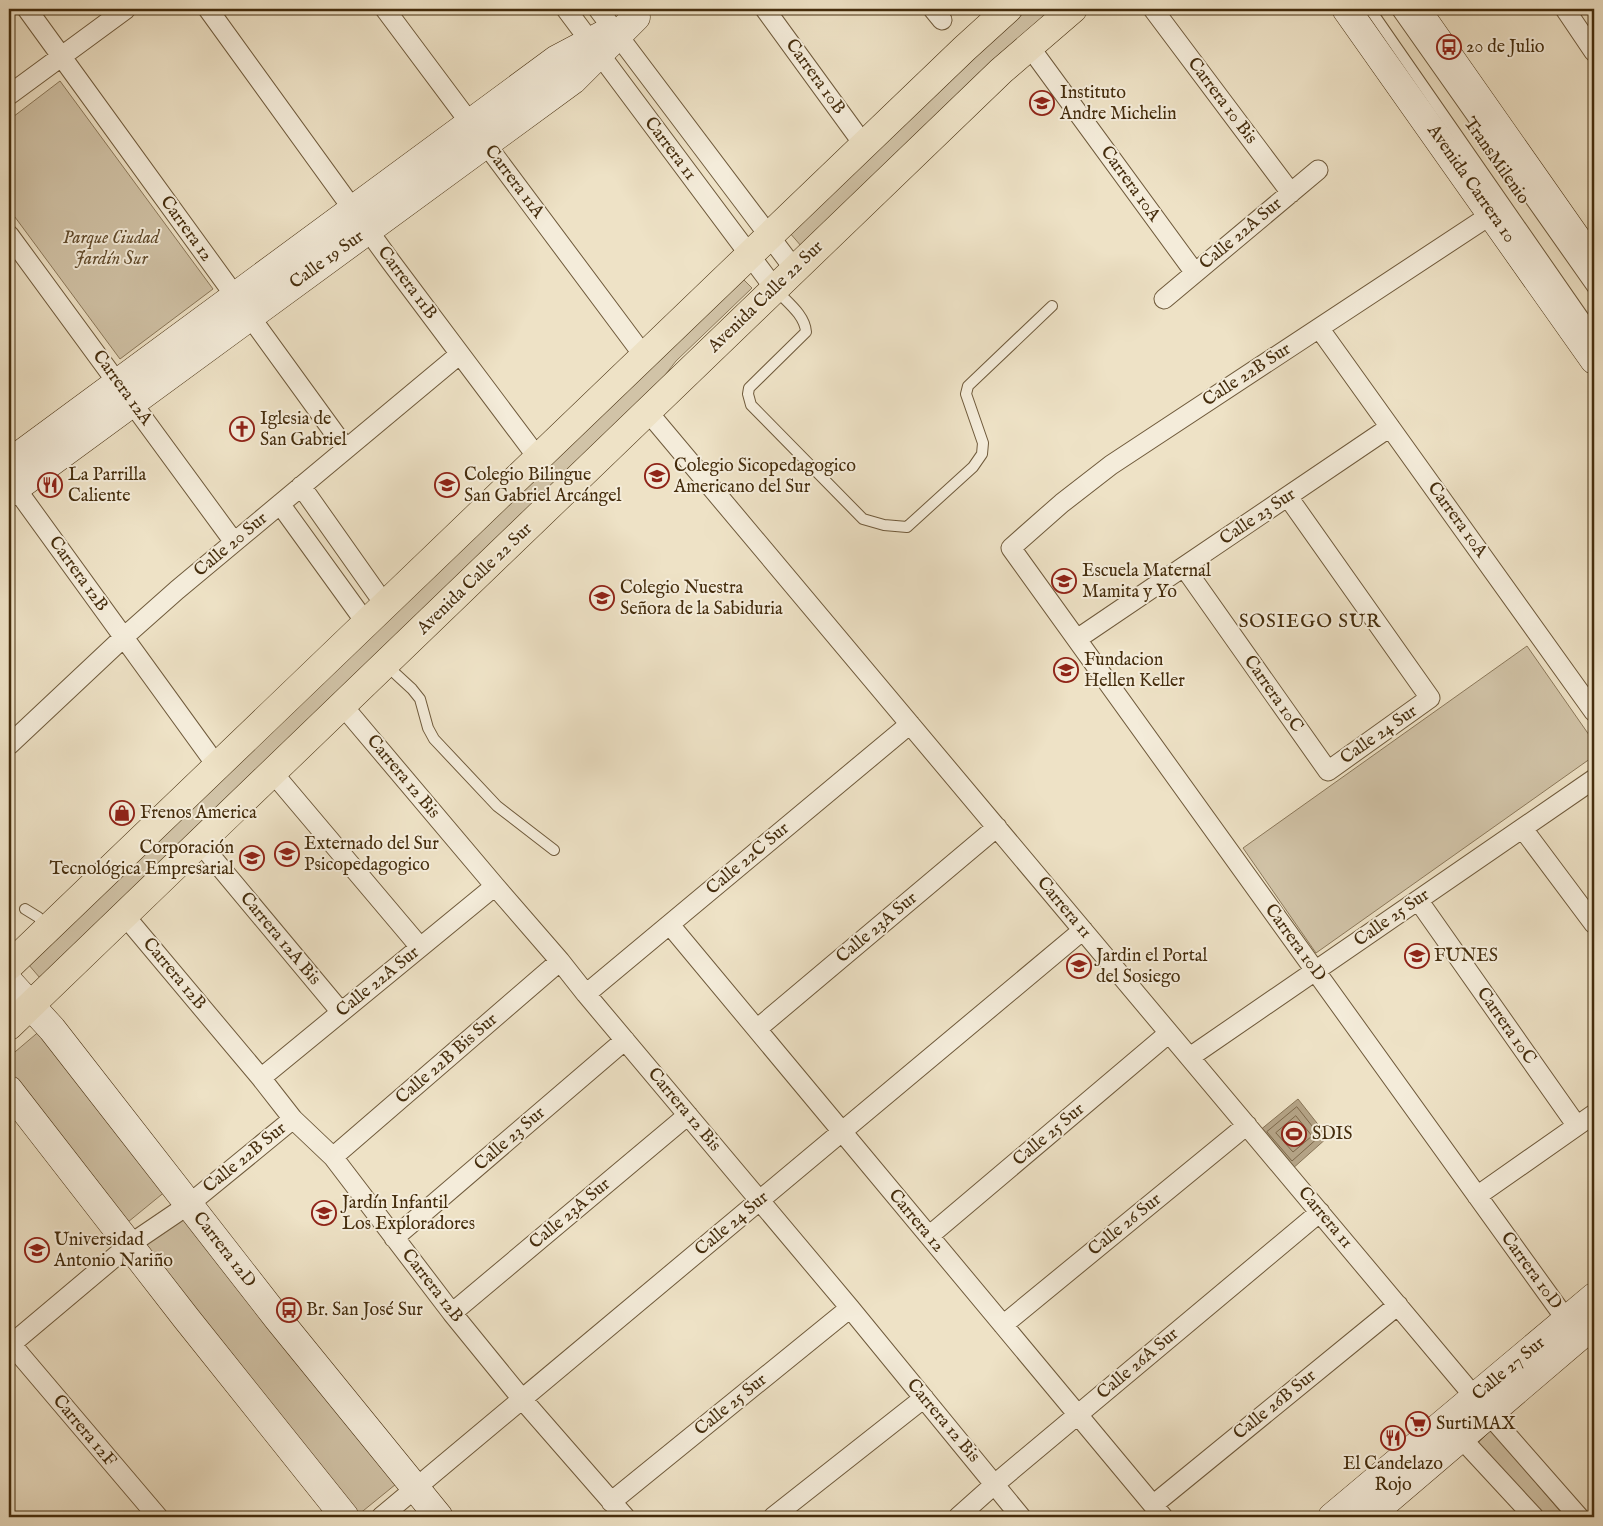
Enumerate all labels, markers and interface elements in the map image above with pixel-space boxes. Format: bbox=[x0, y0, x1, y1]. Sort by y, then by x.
bus stop icon: 20 de Julio bbox=[1436, 34, 1462, 60]
street label: Carrera 10B bbox=[780, 35, 850, 119]
place label: 20 de Julio bbox=[1466, 36, 1545, 59]
street label: Carrera 10 Bis bbox=[1182, 53, 1262, 149]
place label: Instituto Andre Michelin bbox=[1059, 82, 1177, 126]
school or university icon: Instituto Andre Michelin bbox=[1029, 90, 1055, 116]
street label: Carrera 11 bbox=[639, 113, 701, 185]
street label: TransMilenio bbox=[1458, 113, 1534, 209]
street label: Avenida Carrera 10 bbox=[1421, 119, 1520, 248]
street label: Carrera 11A bbox=[479, 141, 550, 224]
street label: Carrera 10A bbox=[1095, 142, 1166, 227]
street label: Carrera 12 bbox=[154, 192, 218, 266]
street label: Calle 22A Sur bbox=[1195, 193, 1287, 275]
street label: Calle 19 Sur bbox=[285, 225, 369, 295]
park label: Parque Ciudad Jardín Sur bbox=[63, 227, 161, 271]
street label: Avenida Calle 22 Sur bbox=[703, 236, 829, 359]
street label: Carrera 11B bbox=[372, 242, 442, 324]
street label: Calle 22B Sur bbox=[1199, 338, 1296, 412]
street label: Carrera 12A bbox=[87, 346, 158, 431]
place label: Iglesia de San Gabriel bbox=[260, 408, 347, 452]
church icon: Iglesia de San Gabriel bbox=[229, 416, 255, 442]
place label: Colegio Sicopedagogico Americano del Sur bbox=[673, 455, 856, 499]
school or university icon: Colegio Sicopedagogico Americano del Sur bbox=[644, 463, 670, 489]
place label: La Parrilla Caliente bbox=[68, 464, 146, 508]
place label: Colegio Bilingue San Gabriel Arcángel bbox=[464, 464, 622, 508]
restaurant icon: La Parrilla Caliente bbox=[37, 472, 63, 498]
school or university icon: Colegio Bilingue San Gabriel Arcángel bbox=[434, 472, 460, 498]
street label: Carrera 10A bbox=[1422, 478, 1493, 563]
street label: Calle 23 Sur bbox=[1216, 483, 1301, 551]
street label: Calle 20 Sur bbox=[190, 507, 273, 582]
street label: Avenida Calle 22 Sur bbox=[412, 518, 538, 641]
street label: Carrera 12B bbox=[43, 532, 113, 616]
place label: Escuela Maternal Mamita y Yo bbox=[1082, 560, 1211, 604]
school or university icon: Escuela Maternal Mamita y Yo bbox=[1051, 568, 1077, 594]
place label: Colegio Nuestra Señora de la Sabiduria bbox=[620, 577, 783, 621]
school or university icon: Colegio Nuestra Señora de la Sabiduria bbox=[589, 585, 615, 611]
district label: SOSIEGO SUR bbox=[1239, 610, 1381, 634]
place label: Fundacion Hellen Keller bbox=[1084, 649, 1185, 693]
street label: Carrera 10C bbox=[1238, 651, 1308, 737]
school or university icon: Fundacion Hellen Keller bbox=[1053, 657, 1079, 683]
street label: Calle 24 Sur bbox=[1336, 700, 1422, 770]
street label: Carrera 12 Bis bbox=[361, 730, 445, 824]
shop icon: Frenos America bbox=[109, 800, 135, 826]
place label: Frenos America bbox=[140, 802, 257, 825]
street label: Calle 22C Sur bbox=[702, 817, 795, 900]
place label: Externado del Sur Psicopedagogico bbox=[304, 833, 439, 877]
place label: Corporación Tecnológica Empresarial bbox=[50, 837, 234, 881]
school or university icon: Externado del Sur Psicopedagogico bbox=[274, 841, 300, 867]
school or university icon: Corporación Tecnológica Empresarial bbox=[239, 845, 265, 871]
street label: Carrera 11 bbox=[1031, 872, 1097, 944]
street label: Calle 25 Sur bbox=[1350, 884, 1434, 952]
street label: Calle 23A Sur bbox=[832, 887, 923, 969]
street label: Carrera 12A Bis bbox=[234, 888, 326, 990]
street label: Carrera 10D bbox=[1259, 900, 1331, 986]
street label: Carrera 12B bbox=[137, 933, 211, 1015]
street label: Calle 22A Sur bbox=[332, 941, 425, 1023]
school or university icon: FUNES bbox=[1404, 943, 1430, 969]
place label: Jardin el Portal del Sosiego bbox=[1094, 945, 1208, 989]
place label: FUNES bbox=[1434, 945, 1498, 968]
school or university icon: Jardin el Portal del Sosiego bbox=[1066, 953, 1092, 979]
street label: Carrera 10C bbox=[1471, 983, 1541, 1069]
street label: Calle 22B Bis Sur bbox=[391, 1008, 503, 1110]
street label: Carrera 12 Bis bbox=[642, 1063, 726, 1157]
street label: Calle 25 Sur bbox=[1008, 1098, 1090, 1172]
street label: Calle 23 Sur bbox=[470, 1102, 551, 1176]
street label: Calle 22B Sur bbox=[199, 1117, 292, 1199]
sports icon: SDIS bbox=[1281, 1121, 1307, 1147]
place label: SDIS bbox=[1312, 1123, 1352, 1146]
street label: Calle 23A Sur bbox=[525, 1173, 616, 1255]
street label: Carrera 11 bbox=[1292, 1182, 1358, 1254]
street label: Carrera 12 bbox=[883, 1185, 949, 1257]
street label: Calle 24 Sur bbox=[691, 1186, 774, 1261]
street label: Calle 26 Sur bbox=[1084, 1188, 1167, 1262]
place label: Jardín Infantil Los Exploradores bbox=[340, 1192, 475, 1236]
school or university icon: Jardín Infantil Los Exploradores bbox=[311, 1200, 337, 1226]
street label: Carrera 12D bbox=[187, 1207, 261, 1293]
street label: Carrera 10D bbox=[1495, 1228, 1567, 1314]
place label: Universidad Antonio Nariño bbox=[53, 1229, 173, 1273]
school or university icon: Universidad Antonio Nariño bbox=[24, 1237, 50, 1263]
street label: Carrera 12B bbox=[396, 1244, 468, 1328]
bus stop icon: Br. San José Sur bbox=[276, 1297, 302, 1323]
place label: Br. San José Sur bbox=[306, 1299, 423, 1322]
street label: Calle 26A Sur bbox=[1092, 1323, 1184, 1405]
street label: Calle 27 Sur bbox=[1468, 1332, 1551, 1406]
street label: Calle 26B Sur bbox=[1229, 1364, 1321, 1445]
street label: Calle 25 Sur bbox=[690, 1369, 772, 1441]
street label: Carrera 12 Bis bbox=[901, 1374, 985, 1468]
street label: Carrera 12F bbox=[47, 1390, 121, 1472]
supermarket icon: SurtiMAX bbox=[1405, 1411, 1431, 1437]
place label: SurtiMAX bbox=[1436, 1413, 1516, 1436]
restaurant icon: El Candelazo Rojo bbox=[1380, 1425, 1406, 1451]
place label: El Candelazo Rojo bbox=[1343, 1453, 1443, 1497]

